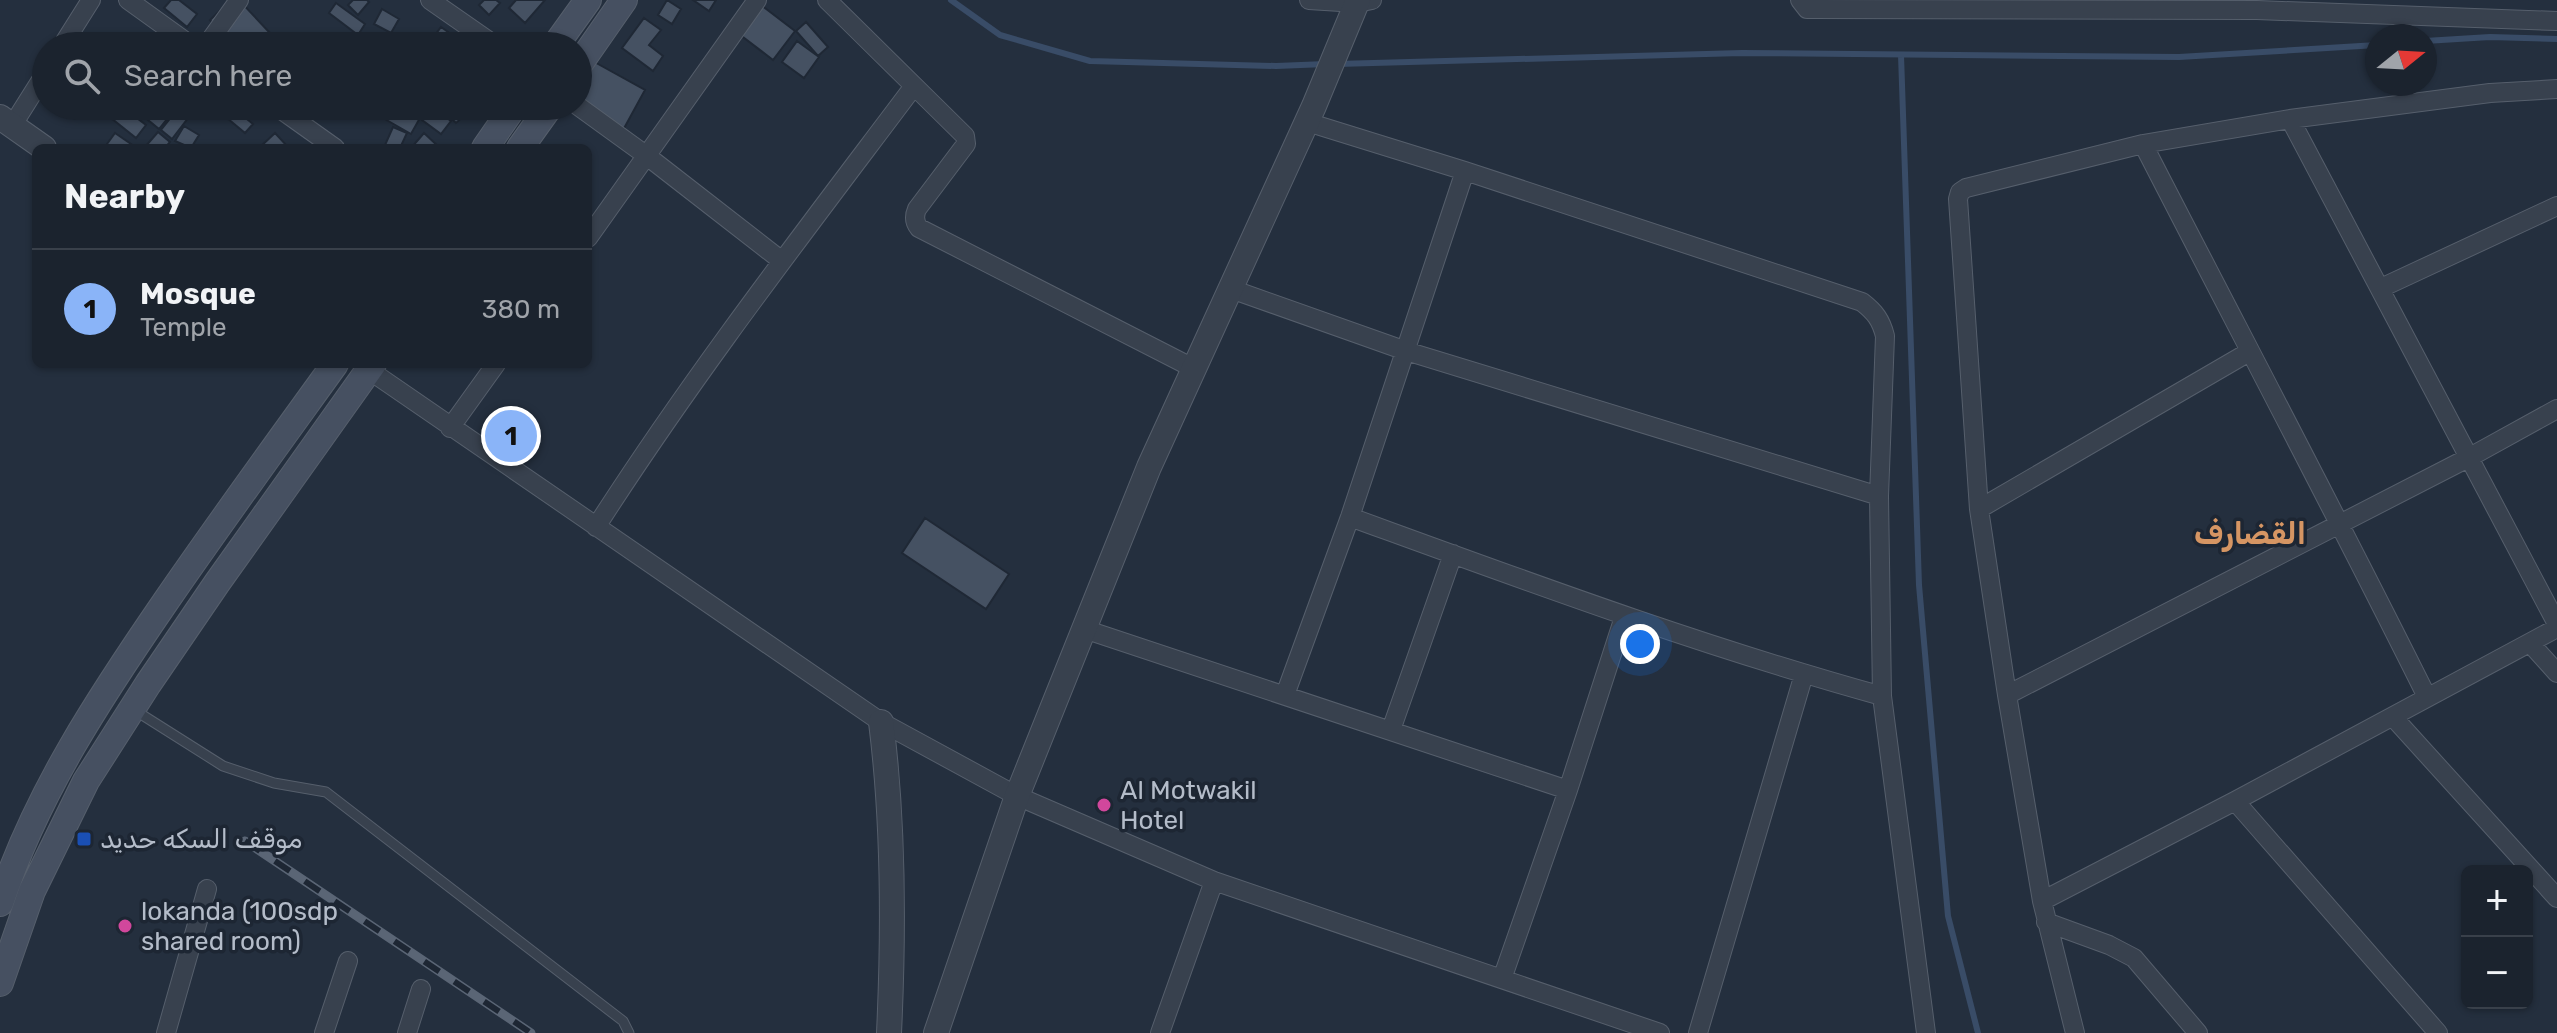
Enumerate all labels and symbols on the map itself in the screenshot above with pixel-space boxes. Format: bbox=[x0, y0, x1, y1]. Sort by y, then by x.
north arrow bbox=[2365, 24, 2437, 96]
pin: 1 bbox=[485, 406, 537, 466]
district label: القضارف bbox=[2194, 516, 2306, 552]
your location bbox=[1620, 624, 1660, 664]
place label: Al Motwakil Hotel bbox=[1120, 775, 1257, 836]
marker: Al Motwakil Hotel bbox=[1095, 796, 1113, 814]
place label: موقف السكه حديد bbox=[100, 824, 302, 855]
marker: موقف السكه حديد bbox=[75, 830, 93, 848]
place label: lokanda (100sdp shared room) bbox=[141, 896, 338, 957]
marker: lokanda (100sdp shared room) bbox=[116, 917, 134, 935]

